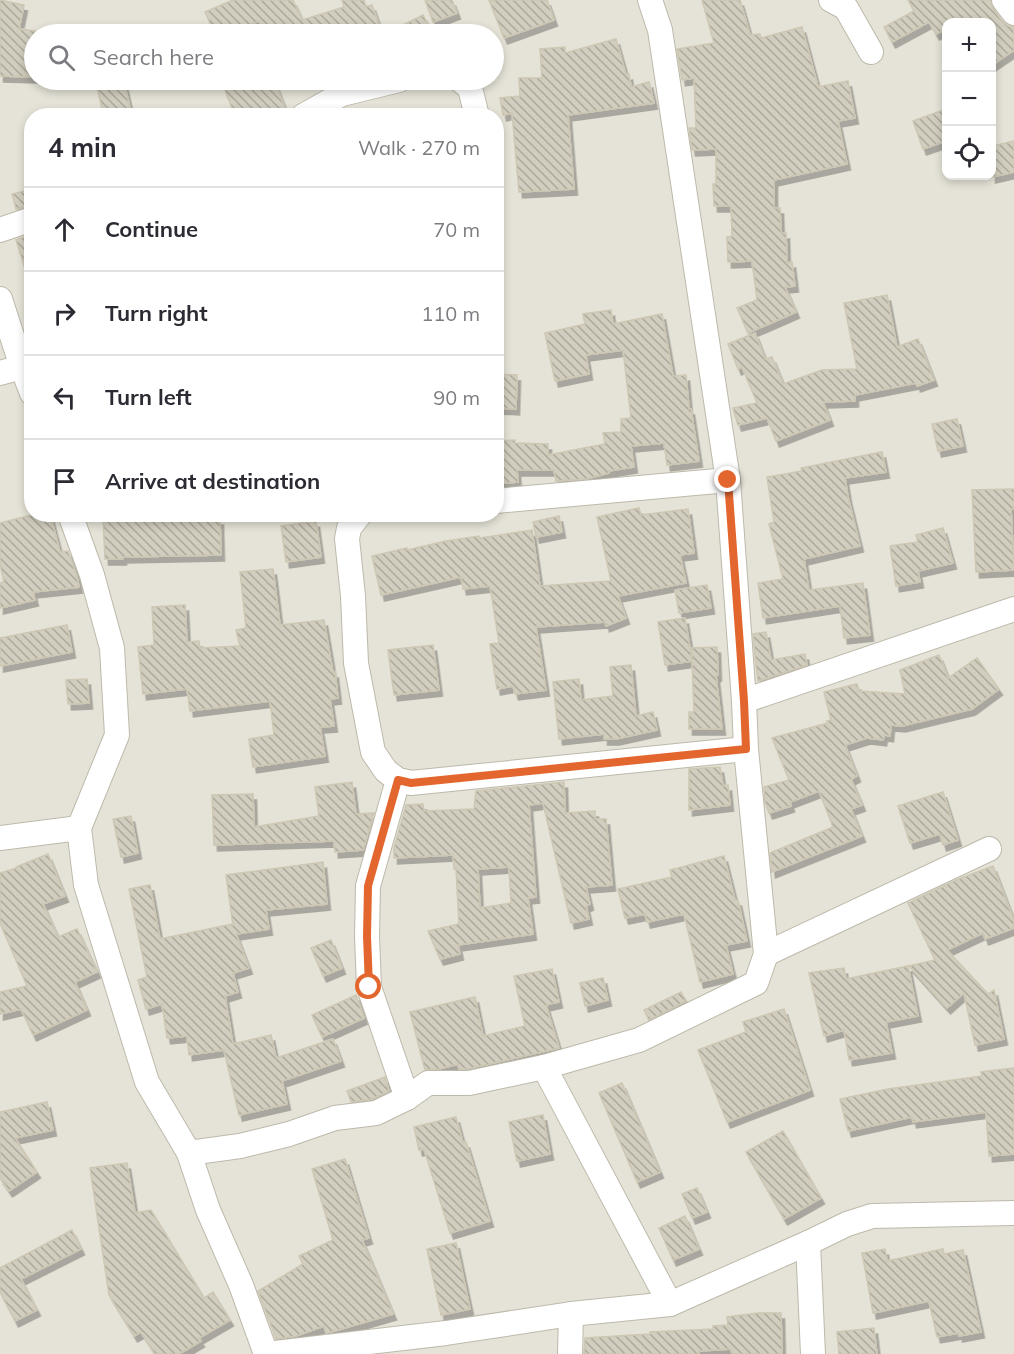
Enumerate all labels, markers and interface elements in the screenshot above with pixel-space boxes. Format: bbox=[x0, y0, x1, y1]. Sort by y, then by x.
map controls bbox=[942, 18, 996, 180]
button: + bbox=[942, 18, 996, 72]
search box bbox=[24, 24, 504, 90]
icon: search bbox=[45, 41, 78, 74]
text: Search here bbox=[93, 43, 214, 71]
button: − bbox=[942, 72, 996, 126]
button: locate bbox=[942, 126, 996, 180]
text: 4 min bbox=[48, 131, 117, 164]
text: Walk · 270 m bbox=[358, 135, 480, 160]
icon: ahead bbox=[48, 213, 81, 246]
text: Continue bbox=[105, 215, 198, 243]
text: 70 m bbox=[433, 217, 480, 242]
icon: right bbox=[48, 297, 81, 330]
text: Turn right bbox=[105, 299, 208, 327]
text: 110 m bbox=[421, 301, 480, 326]
icon: left bbox=[48, 381, 81, 414]
text: Turn left bbox=[105, 383, 192, 411]
text: 90 m bbox=[433, 385, 480, 410]
icon: arrive bbox=[48, 465, 81, 498]
route end bbox=[714, 466, 740, 492]
text: Arrive at destination bbox=[105, 467, 320, 495]
route start bbox=[355, 973, 381, 999]

